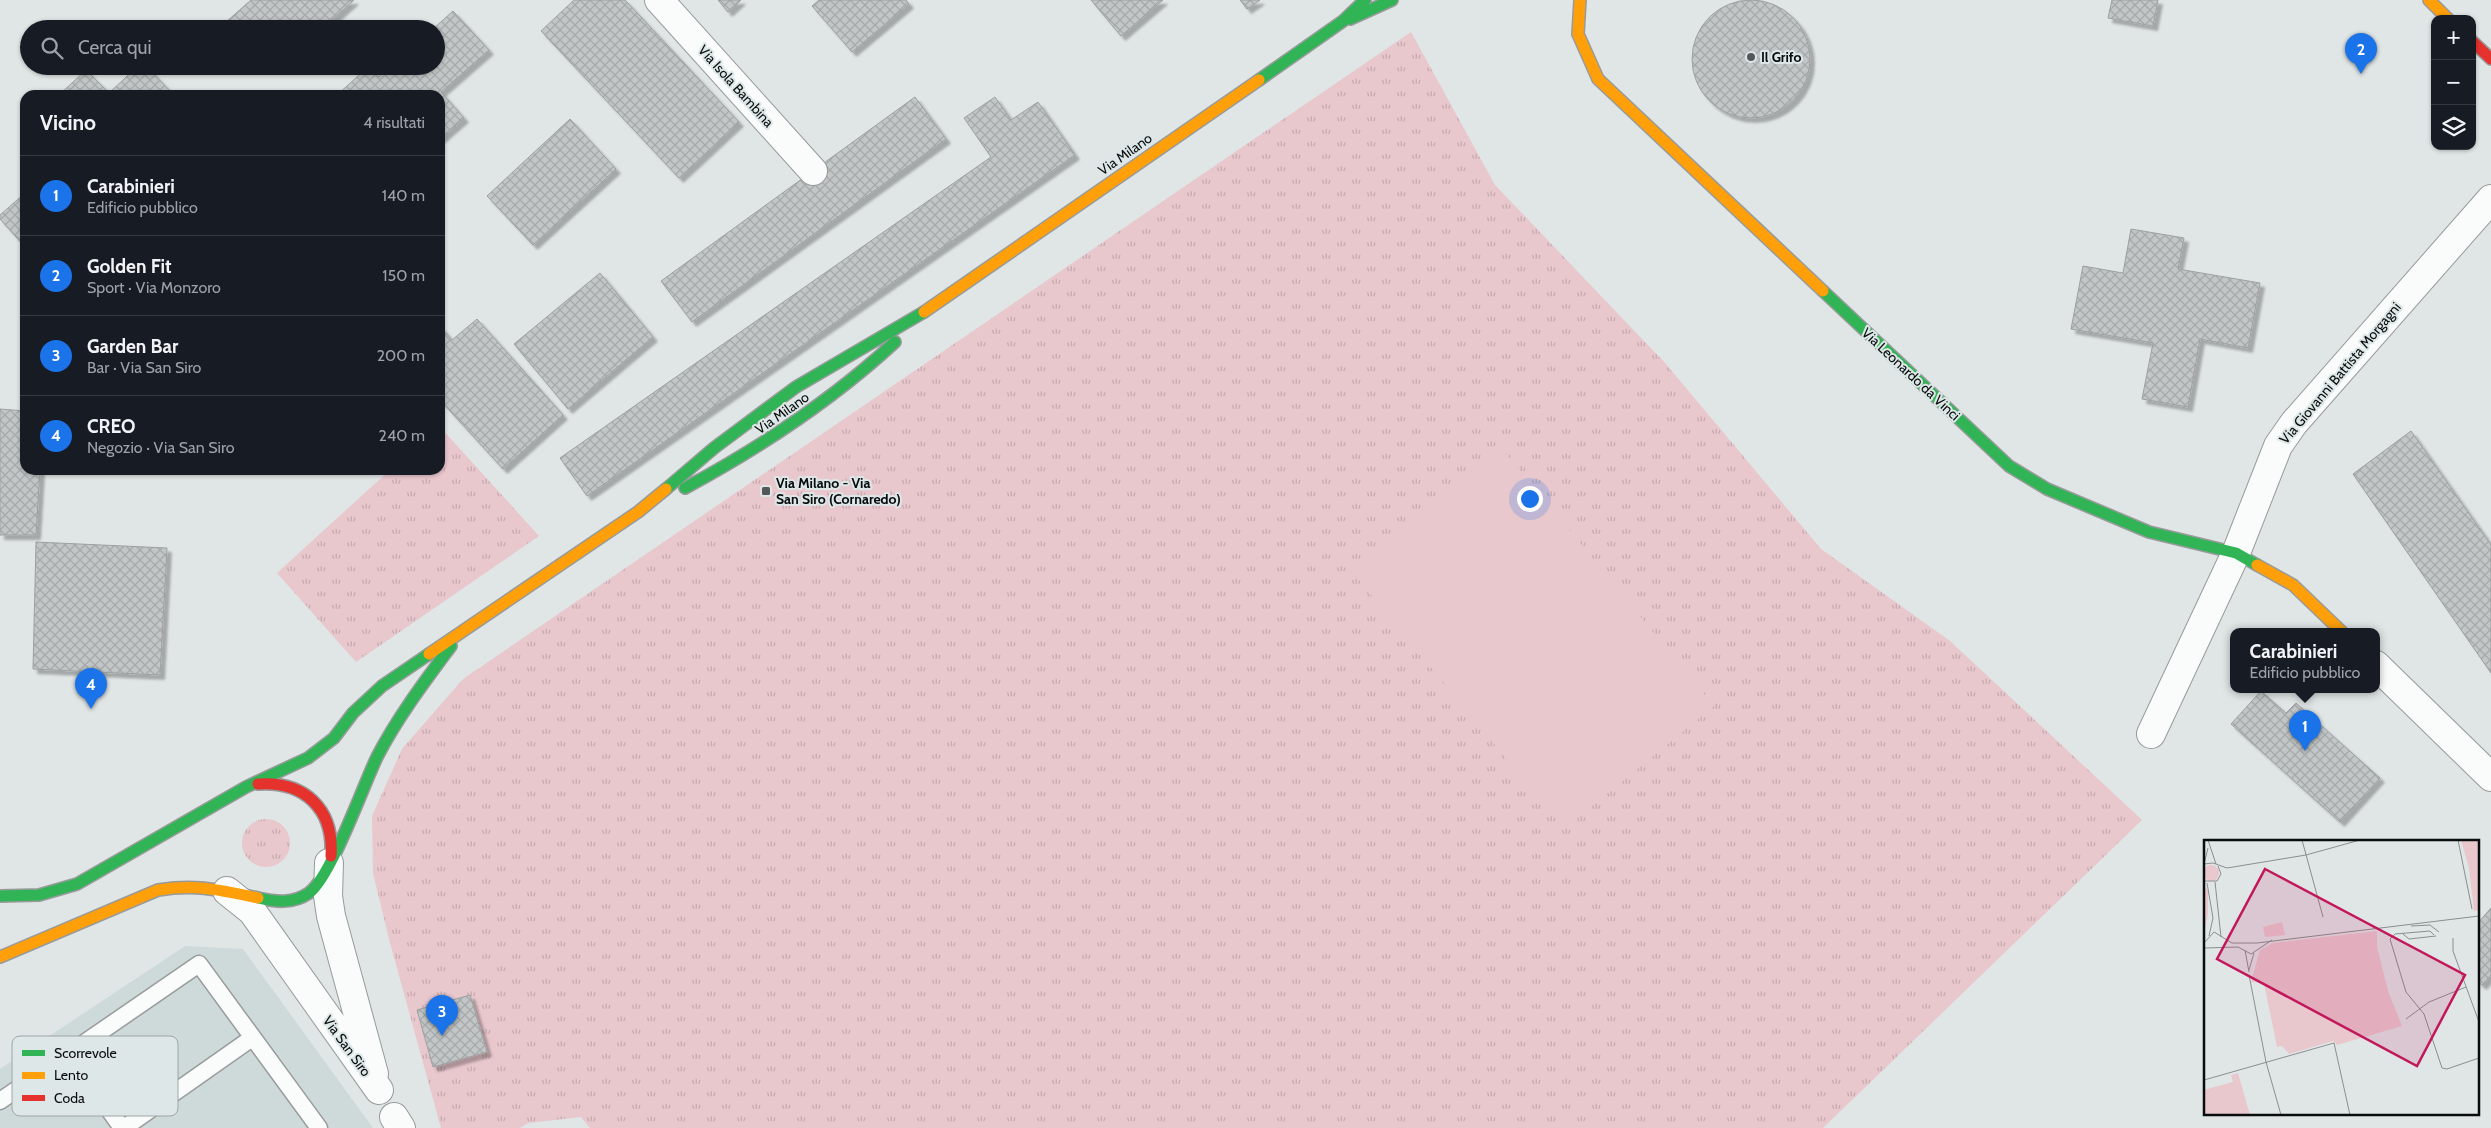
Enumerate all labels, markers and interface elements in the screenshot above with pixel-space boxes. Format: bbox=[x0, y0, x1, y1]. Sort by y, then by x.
map controls bbox=[2431, 15, 2476, 150]
button: + bbox=[2431, 15, 2476, 60]
search box bbox=[20, 20, 445, 75]
pin: 2 bbox=[2345, 33, 2377, 74]
icon: search bbox=[38, 34, 66, 62]
text: Cerca qui bbox=[78, 36, 152, 59]
street label: Via Isola Bambina bbox=[694, 41, 778, 131]
place label: Il Grifo bbox=[1761, 48, 1802, 66]
marker: Il Grifo bbox=[1745, 51, 1757, 63]
button: − bbox=[2431, 60, 2476, 105]
button: layers bbox=[2431, 105, 2476, 150]
text: Vicino bbox=[40, 110, 96, 135]
text: 4 risultati bbox=[363, 113, 425, 132]
street label: Via Milano bbox=[1095, 129, 1156, 179]
text: Carabinieri bbox=[87, 175, 175, 198]
text: 1 bbox=[53, 186, 59, 205]
text: 140 m bbox=[382, 186, 425, 205]
text: Edificio pubblico bbox=[87, 198, 198, 217]
text: Golden Fit bbox=[87, 255, 172, 278]
text: 2 bbox=[52, 266, 60, 285]
text: 150 m bbox=[382, 266, 425, 285]
text: Sport · Via Monzoro bbox=[87, 278, 221, 297]
street label: Via Giovanni Battista Morgagni bbox=[2275, 298, 2405, 448]
street label: Via Leonardo da Vinci bbox=[1858, 324, 1964, 424]
text: Garden Bar bbox=[87, 335, 178, 358]
text: 3 bbox=[52, 346, 60, 365]
text: 200 m bbox=[377, 346, 425, 365]
text: Bar · Via San Siro bbox=[87, 358, 201, 377]
street label: Via Milano bbox=[752, 388, 813, 438]
text: CREO bbox=[87, 415, 136, 438]
text: 4 bbox=[51, 426, 61, 445]
text: 240 m bbox=[379, 426, 425, 445]
text: Negozio · Via San Siro bbox=[87, 438, 235, 457]
place label: Via Milano - Via San Siro (Cornaredo) bbox=[776, 474, 901, 508]
marker: Via Milano - Via San Siro (Cornaredo) bbox=[760, 485, 772, 497]
your location bbox=[1517, 486, 1543, 512]
popup bbox=[2230, 628, 2380, 693]
text: Carabinieri bbox=[2250, 640, 2337, 663]
text: Edificio pubblico bbox=[2250, 663, 2360, 682]
pin: 4 bbox=[75, 668, 107, 709]
pin: 1 bbox=[2289, 710, 2321, 751]
inset map bbox=[2204, 840, 2478, 1116]
pin: 3 bbox=[426, 995, 458, 1036]
street label: Via San Siro bbox=[319, 1012, 375, 1080]
legend bbox=[12, 1036, 178, 1116]
text: Scorrevole bbox=[54, 1044, 117, 1062]
text: Lento bbox=[54, 1066, 88, 1084]
text: Coda bbox=[54, 1089, 85, 1107]

